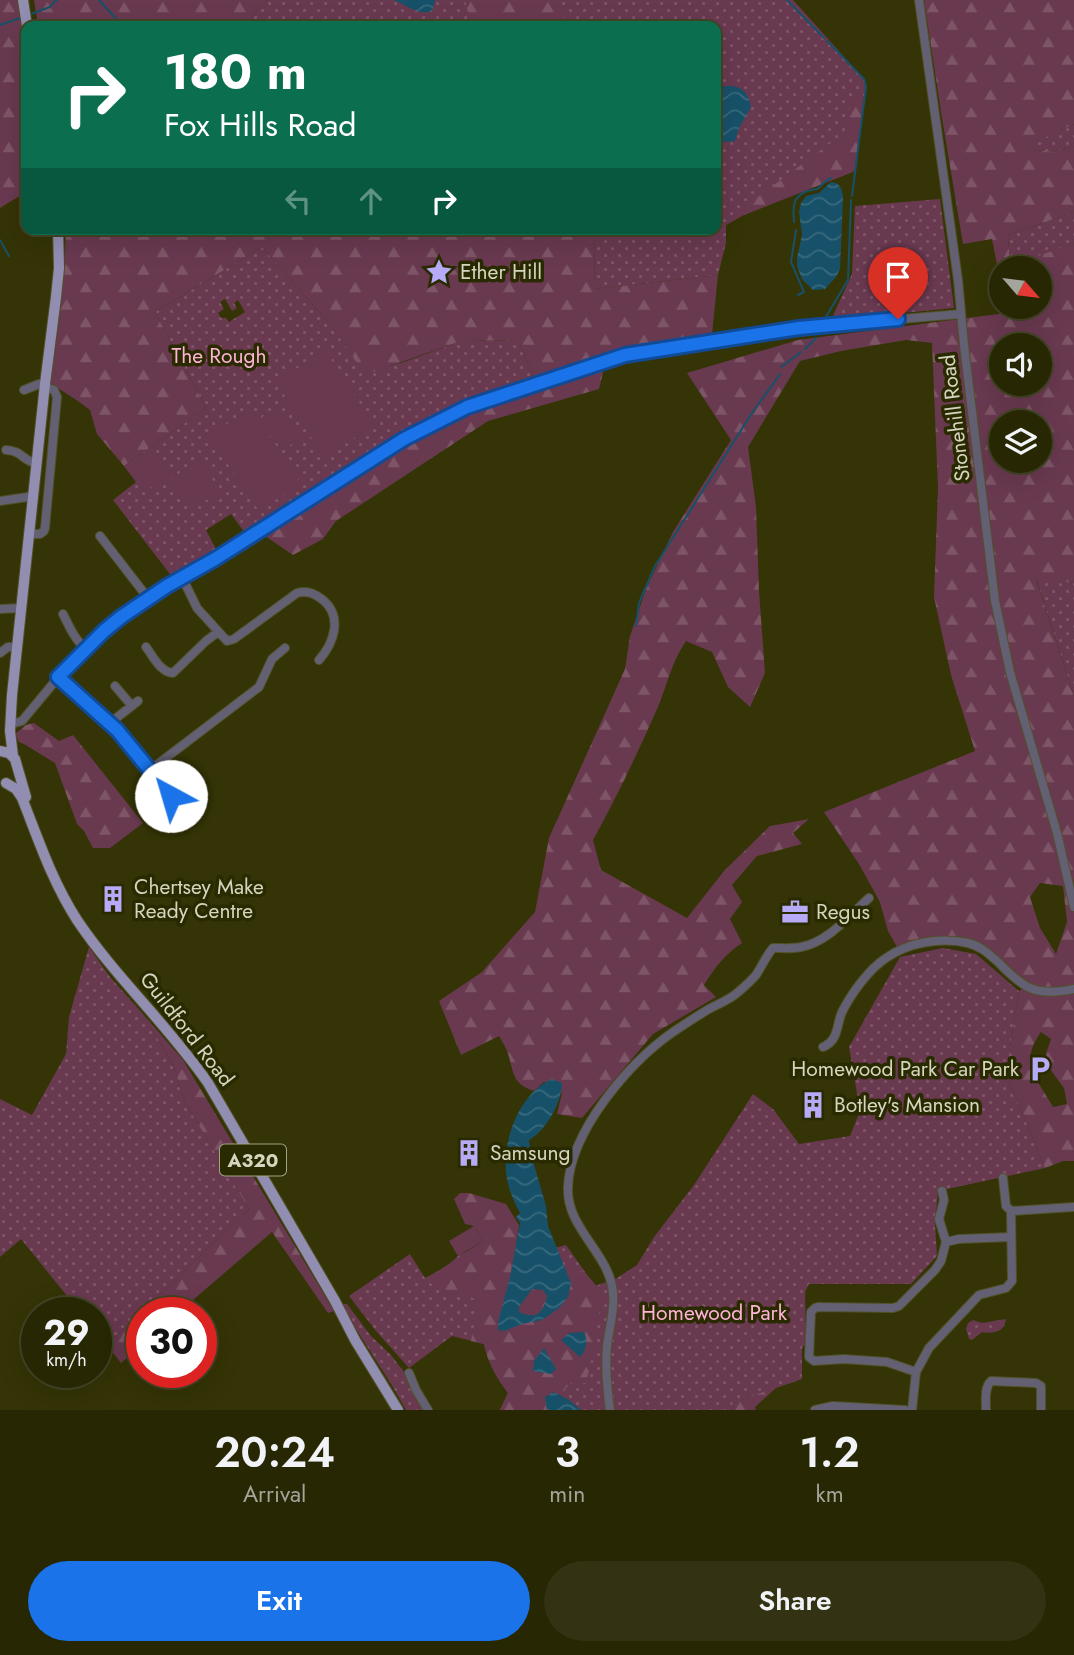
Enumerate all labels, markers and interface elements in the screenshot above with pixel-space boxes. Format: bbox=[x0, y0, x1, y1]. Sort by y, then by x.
text: 180 m bbox=[164, 37, 307, 107]
icon: right bbox=[49, 49, 140, 140]
text: Fox Hills Road bbox=[164, 102, 357, 148]
icon: left bbox=[279, 182, 317, 220]
icon: ahead bbox=[352, 182, 390, 220]
icon: right bbox=[425, 182, 463, 220]
pin bbox=[868, 247, 928, 319]
north arrow bbox=[989, 256, 1052, 318]
map controls bbox=[989, 256, 1052, 473]
place icon: Ether Hill bbox=[424, 257, 454, 287]
place label: Ether Hill bbox=[460, 257, 542, 287]
icon: arrive bbox=[879, 258, 917, 296]
button: sound bbox=[989, 333, 1052, 396]
park label: The Rough bbox=[171, 341, 267, 371]
street label: Stonehill Road bbox=[932, 353, 978, 483]
button: layers bbox=[989, 410, 1052, 473]
position arrow bbox=[134, 759, 208, 833]
place label: Chertsey Make Ready Centre bbox=[134, 872, 264, 926]
building icon: Chertsey Make Ready Centre bbox=[98, 884, 128, 914]
office icon: Regus bbox=[780, 897, 810, 927]
place label: Regus bbox=[816, 897, 870, 927]
street label: Guildford Road bbox=[133, 965, 241, 1093]
place label: Homewood Park Car Park bbox=[791, 1054, 1020, 1084]
parking icon: Homewood Park Car Park bbox=[1025, 1054, 1055, 1084]
building icon: Botley's Mansion bbox=[798, 1090, 828, 1120]
place label: Botley's Mansion bbox=[834, 1090, 980, 1120]
building icon: Samsung bbox=[454, 1138, 484, 1168]
place label: Samsung bbox=[490, 1138, 570, 1168]
road number: A320 bbox=[220, 1144, 286, 1176]
speed limit sign: 30 bbox=[126, 1297, 217, 1388]
park label: Homewood Park bbox=[641, 1298, 788, 1328]
text: 29 bbox=[43, 1308, 90, 1358]
text: km/h bbox=[46, 1347, 87, 1373]
text: 20:24 bbox=[214, 1422, 335, 1483]
text: 3 bbox=[555, 1422, 580, 1483]
text: 1.2 bbox=[800, 1422, 860, 1483]
text: Arrival bbox=[243, 1477, 306, 1511]
text: min bbox=[549, 1477, 585, 1511]
text: km bbox=[816, 1477, 844, 1511]
button: Exit bbox=[28, 1561, 530, 1641]
button: Share bbox=[544, 1561, 1046, 1641]

